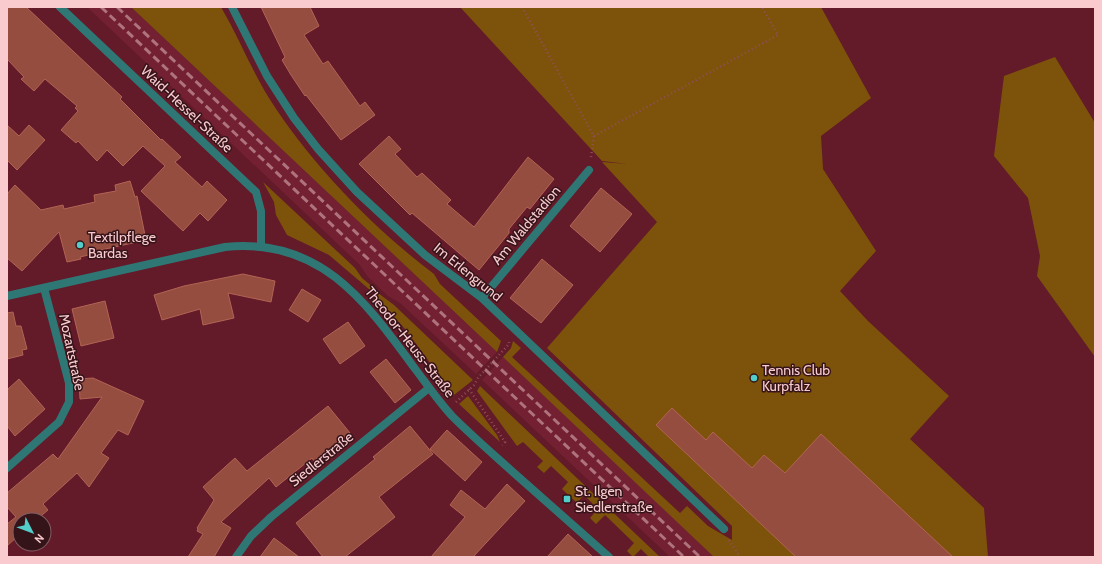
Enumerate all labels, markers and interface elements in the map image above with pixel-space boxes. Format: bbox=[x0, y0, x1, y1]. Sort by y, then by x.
street label: Waid-Hessel-Straße bbox=[137, 62, 237, 156]
street label: Am Waldstadion bbox=[488, 182, 564, 268]
place label: Textilpflege Bardas bbox=[88, 228, 156, 262]
street label: Im Erlengrund bbox=[430, 239, 506, 305]
marker: Textilpflege Bardas bbox=[75, 240, 85, 250]
street label: Theodor-Heuss-Straße bbox=[361, 283, 459, 401]
street label: Mozartstraße bbox=[55, 312, 89, 392]
place label: Tennis Club Kurpfalz bbox=[762, 361, 830, 395]
marker: Tennis Club Kurpfalz bbox=[749, 373, 759, 383]
street label: Siedlerstraße bbox=[285, 428, 357, 490]
place label: St. Ilgen Siedlerstraße bbox=[575, 482, 653, 516]
marker: St. Ilgen Siedlerstraße bbox=[562, 494, 572, 504]
north arrow bbox=[12, 512, 52, 552]
text: N bbox=[32, 531, 47, 546]

